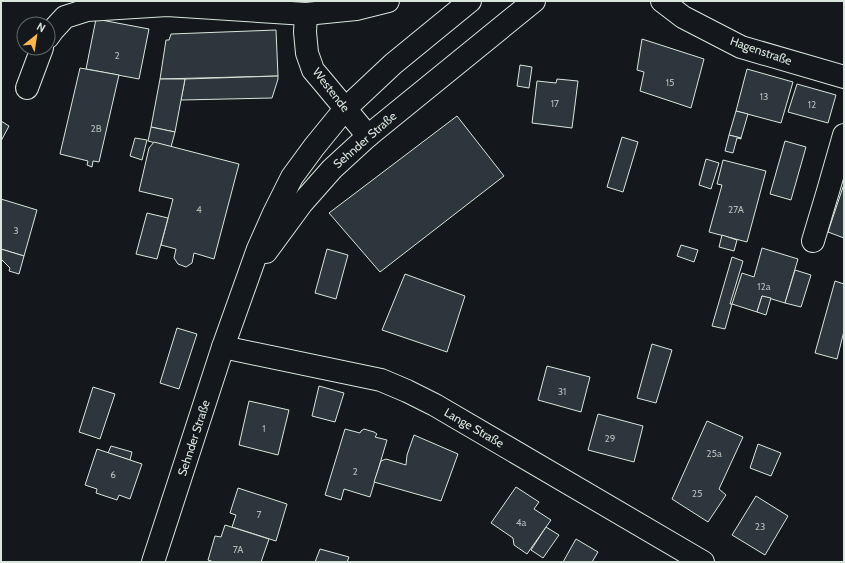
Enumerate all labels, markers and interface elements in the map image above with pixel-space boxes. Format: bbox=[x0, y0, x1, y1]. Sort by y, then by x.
north arrow bbox=[16, 16, 56, 56]
text: N bbox=[34, 19, 48, 35]
street label: Hagenstraße bbox=[728, 33, 794, 68]
house number: 2 bbox=[114, 49, 120, 62]
street label: Westende bbox=[310, 65, 353, 115]
house number: 15 bbox=[666, 76, 674, 89]
house number: 13 bbox=[760, 90, 768, 103]
house number: 17 bbox=[551, 97, 559, 110]
house number: 12 bbox=[808, 98, 816, 111]
street label: Sehnder Straße bbox=[330, 108, 399, 171]
house number: 2B bbox=[90, 122, 102, 135]
house number: 4 bbox=[196, 203, 202, 216]
house number: 27A bbox=[728, 203, 745, 216]
house number: 3 bbox=[13, 224, 19, 237]
house number: 12a bbox=[757, 280, 771, 293]
house number: 31 bbox=[558, 385, 566, 398]
street label: Sehnder Straße bbox=[174, 398, 213, 478]
street label: Lange Straße bbox=[442, 404, 507, 451]
house number: 1 bbox=[262, 422, 266, 435]
house number: 29 bbox=[605, 432, 616, 445]
house number: 25a bbox=[706, 447, 722, 460]
house number: 2 bbox=[352, 465, 358, 478]
house number: 6 bbox=[110, 468, 116, 481]
house number: 25 bbox=[692, 487, 702, 500]
house number: 7 bbox=[256, 508, 262, 521]
house number: 4a bbox=[516, 516, 526, 529]
house number: 23 bbox=[755, 520, 765, 533]
house number: 7A bbox=[233, 543, 244, 556]

